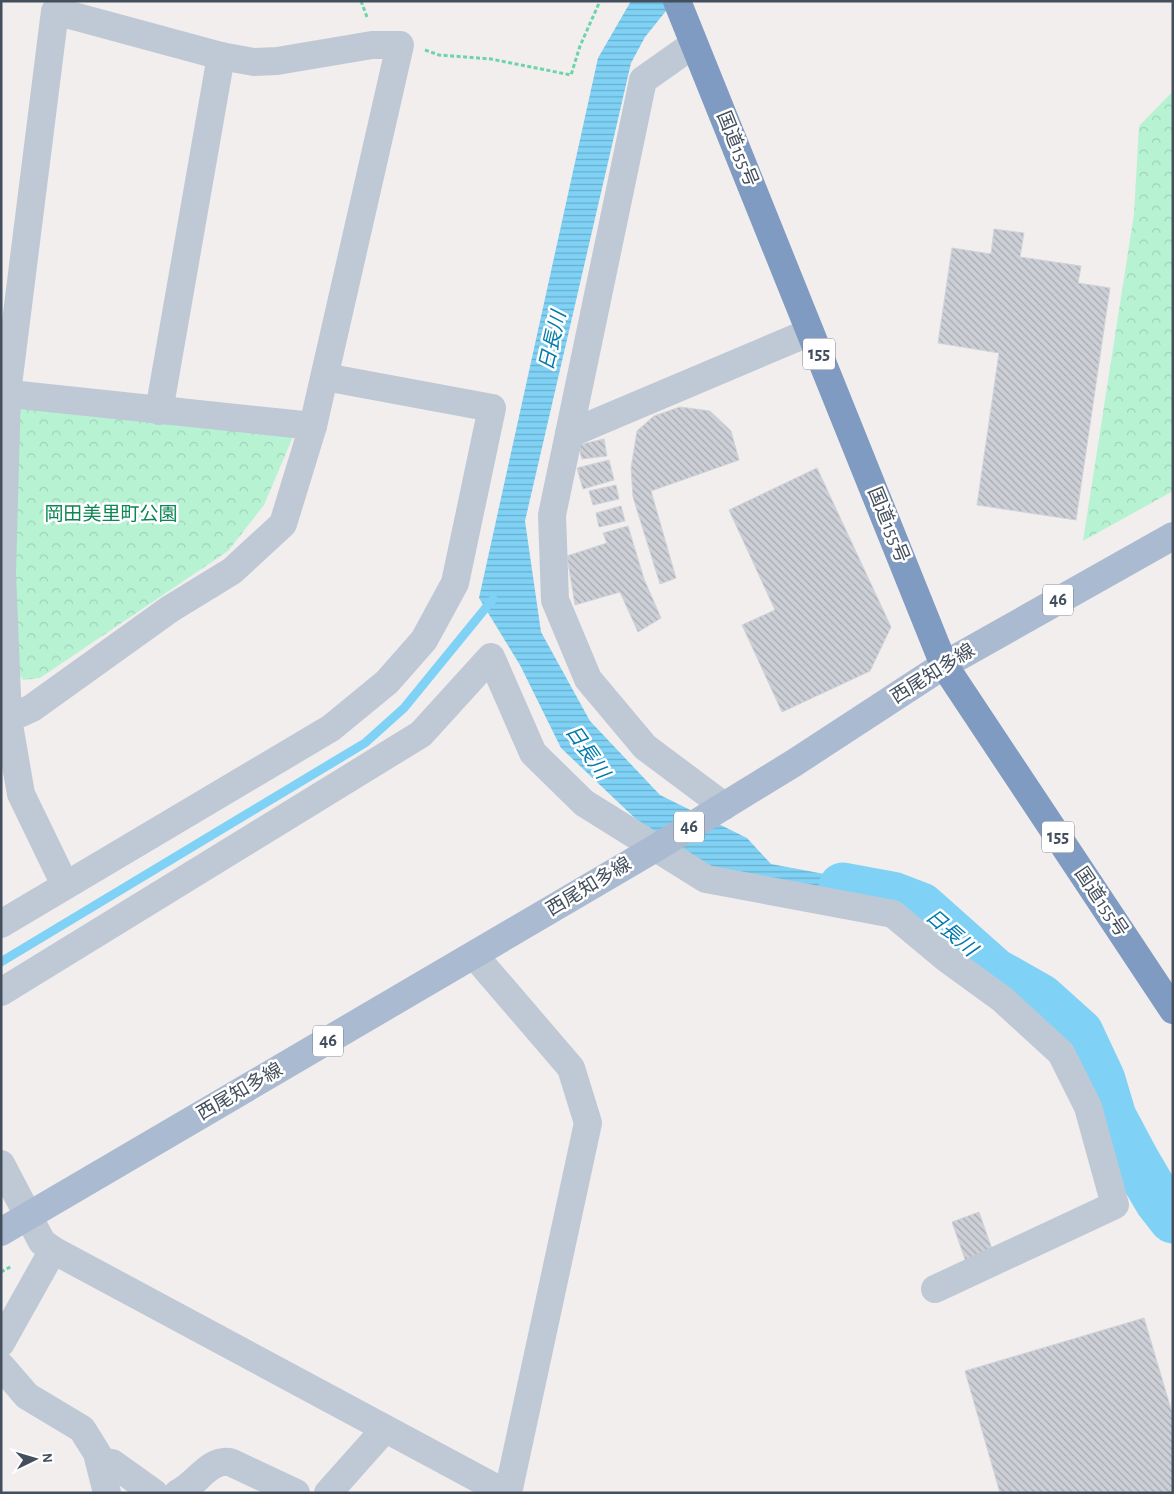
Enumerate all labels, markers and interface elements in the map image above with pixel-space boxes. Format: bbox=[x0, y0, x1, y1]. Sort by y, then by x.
street label: 国道155号 bbox=[713, 108, 762, 189]
water label: 日長川 bbox=[537, 308, 570, 372]
road number: 155 bbox=[803, 338, 835, 369]
street label: 国道155号 bbox=[864, 484, 913, 565]
park label: 岡田美里町公園 bbox=[44, 504, 178, 524]
road number: 46 bbox=[1043, 584, 1073, 616]
street label: 西尾知多線 bbox=[887, 640, 978, 707]
water label: 日長川 bbox=[562, 722, 614, 784]
road number: 46 bbox=[674, 812, 704, 842]
road number: 155 bbox=[1042, 822, 1074, 852]
street label: 西尾知多線 bbox=[543, 854, 635, 920]
street label: 国道155号 bbox=[1071, 863, 1132, 940]
water label: 日長川 bbox=[922, 906, 982, 962]
road number: 46 bbox=[313, 1026, 343, 1056]
street label: 西尾知多線 bbox=[194, 1059, 286, 1124]
north arrow bbox=[10, 1434, 60, 1484]
text: N bbox=[40, 1452, 54, 1463]

